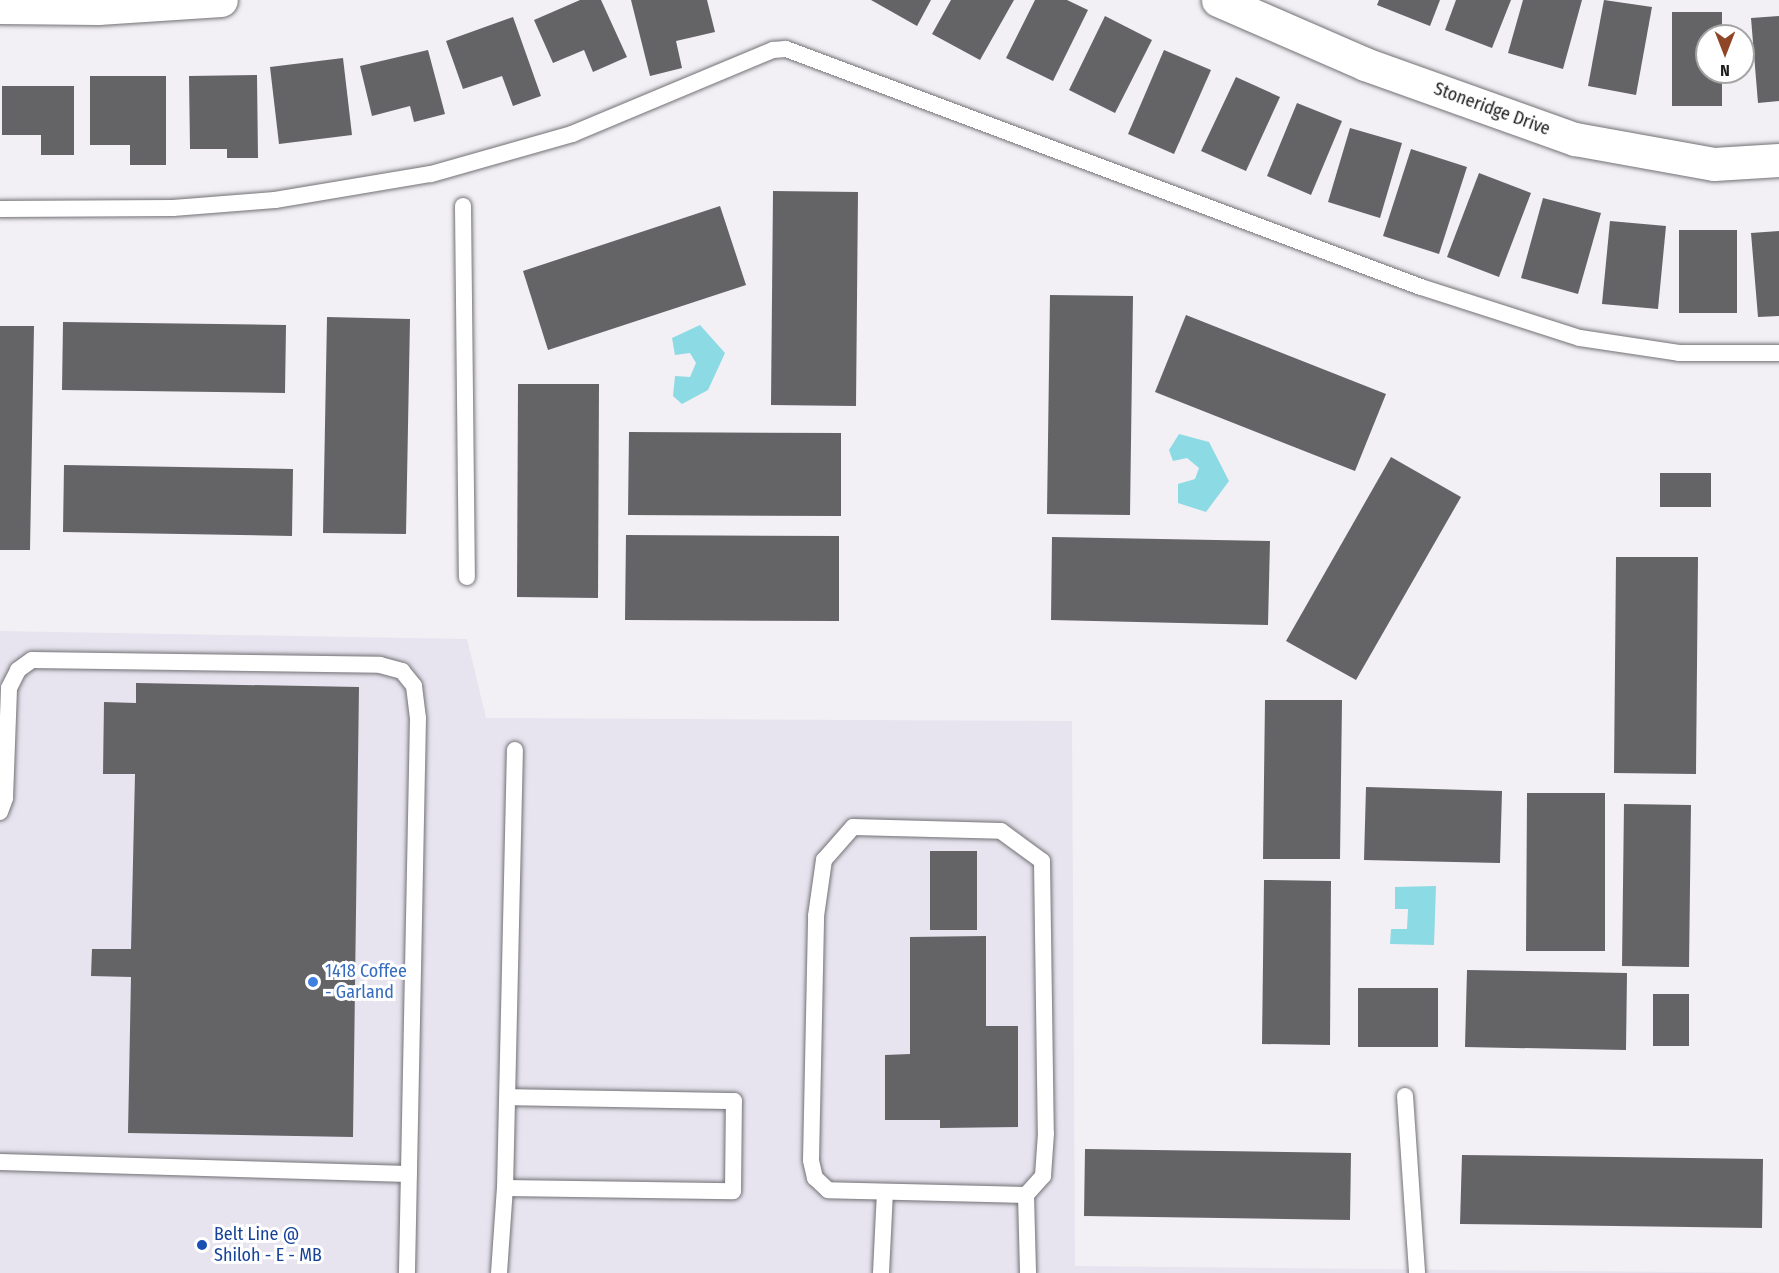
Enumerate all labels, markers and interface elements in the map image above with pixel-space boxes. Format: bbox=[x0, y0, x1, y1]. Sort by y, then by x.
north arrow bbox=[1695, 24, 1755, 84]
text: N bbox=[1720, 61, 1730, 80]
street label: Stoneridge Drive bbox=[1431, 78, 1553, 140]
place label: 1418 Coffee - Garland bbox=[325, 961, 407, 1004]
marker: 1418 Coffee - Garland bbox=[306, 975, 320, 989]
place label: Belt Line @ Shiloh - E - MB bbox=[214, 1224, 322, 1266]
marker: Belt Line @ Shiloh - E - MB bbox=[195, 1238, 209, 1252]

